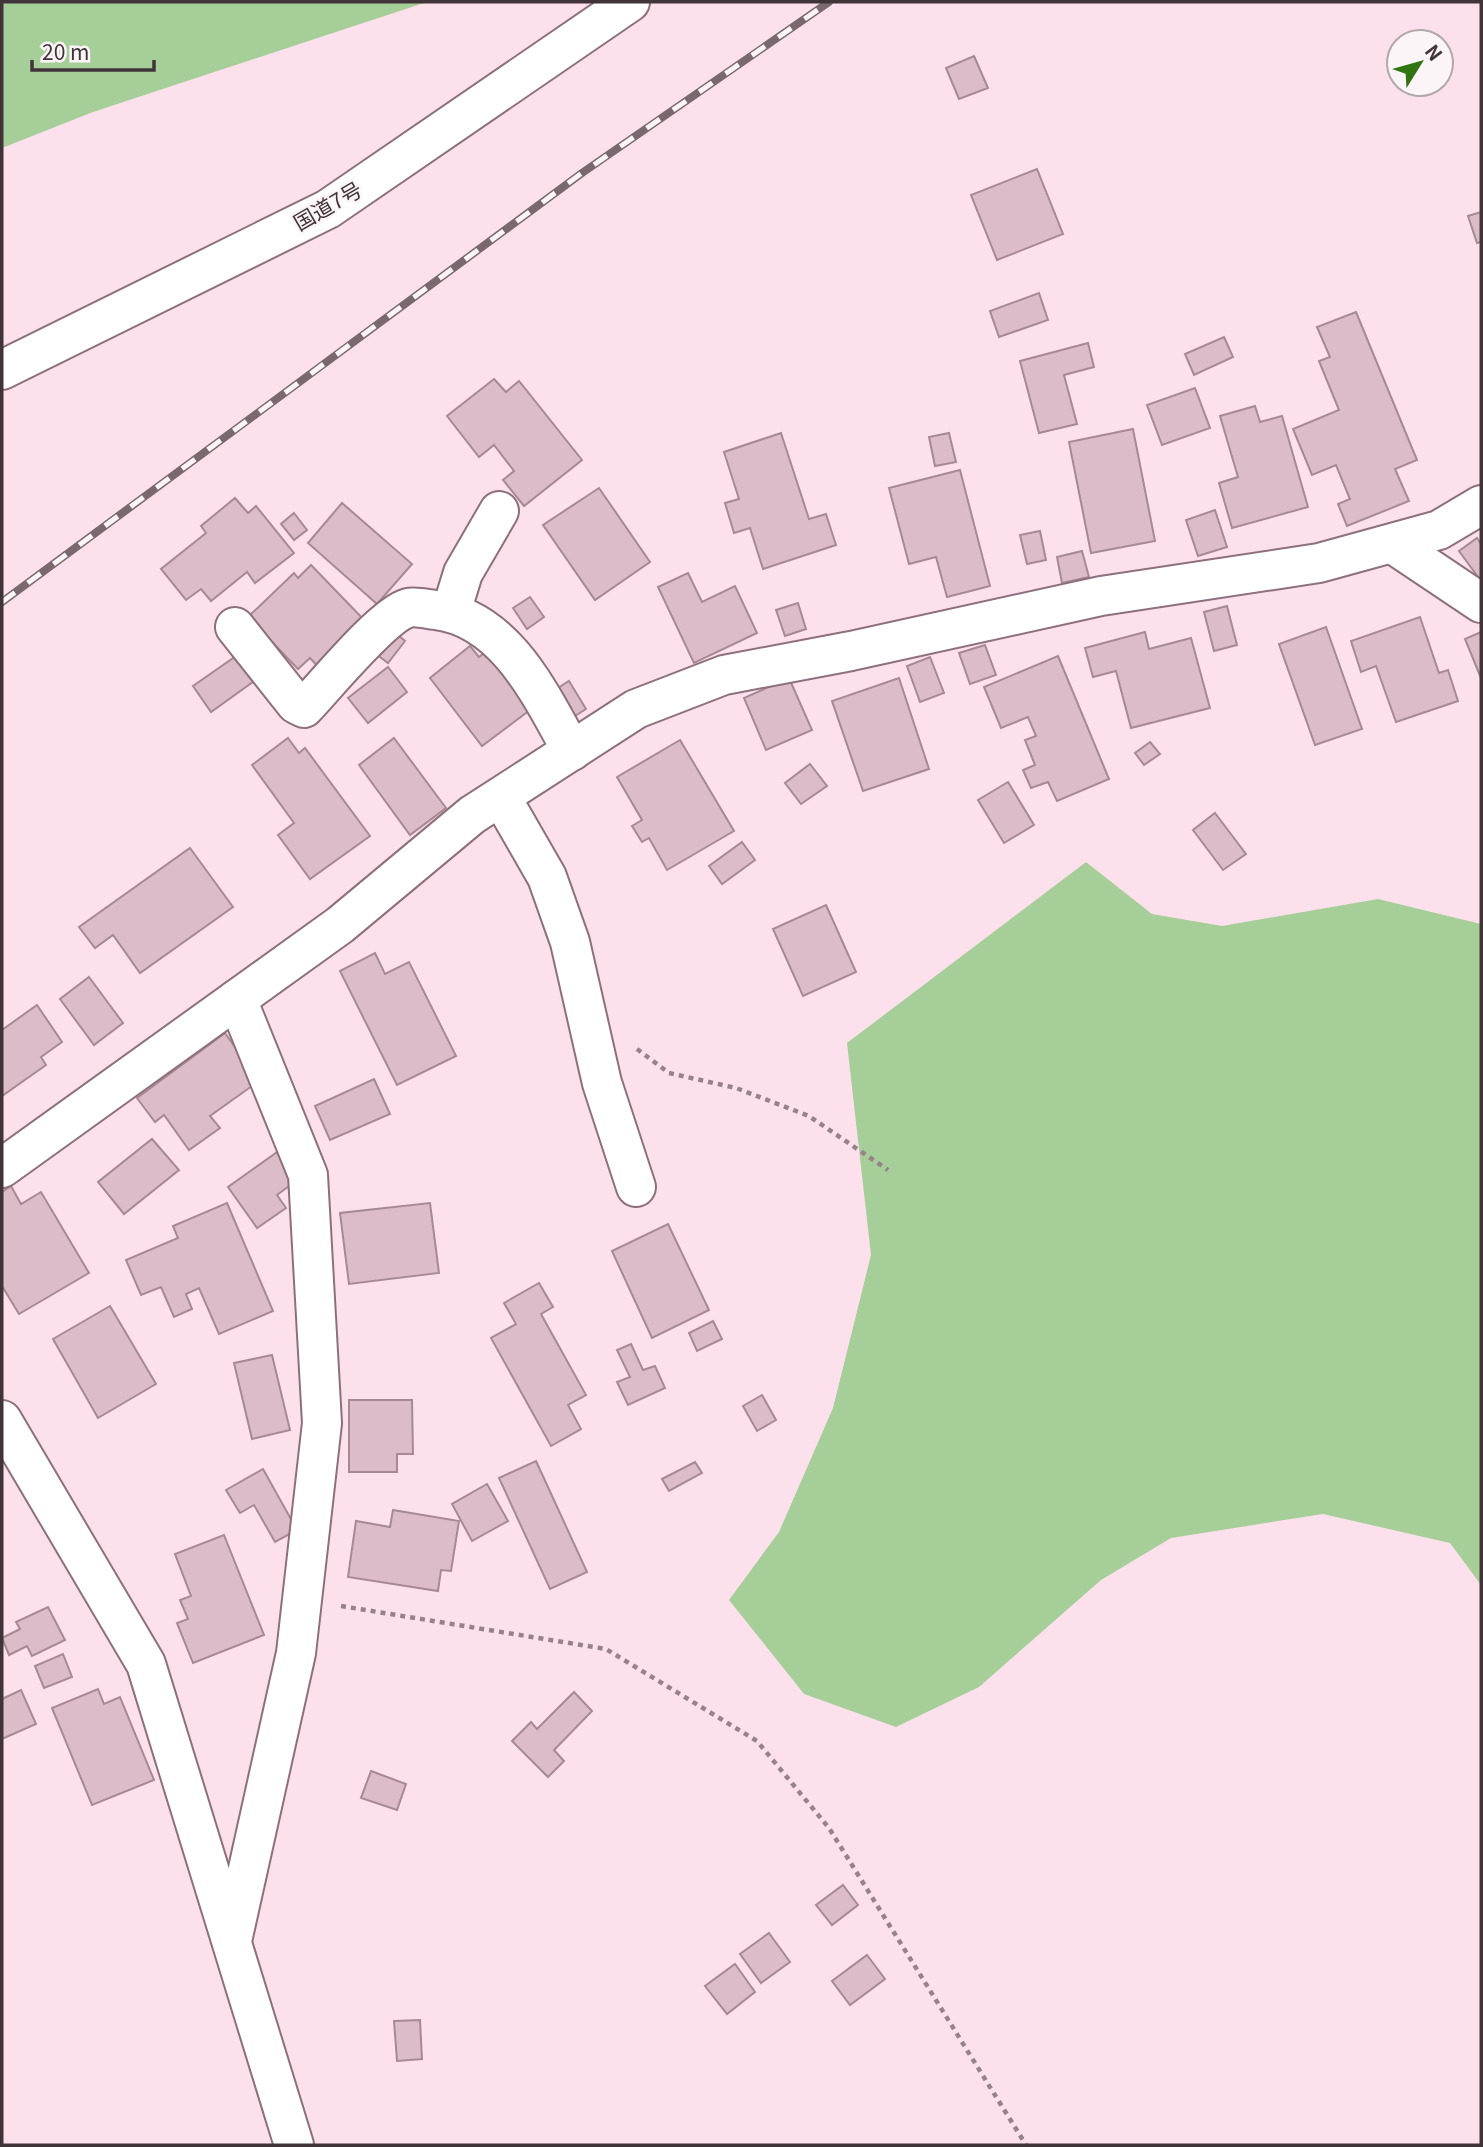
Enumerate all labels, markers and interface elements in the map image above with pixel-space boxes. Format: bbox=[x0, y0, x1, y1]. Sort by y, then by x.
scale bar bbox=[32, 28, 154, 72]
north arrow bbox=[1385, 28, 1455, 98]
text: 20 m bbox=[42, 36, 89, 66]
text: N bbox=[1420, 38, 1450, 66]
street label: 国道7号 bbox=[287, 173, 367, 237]

